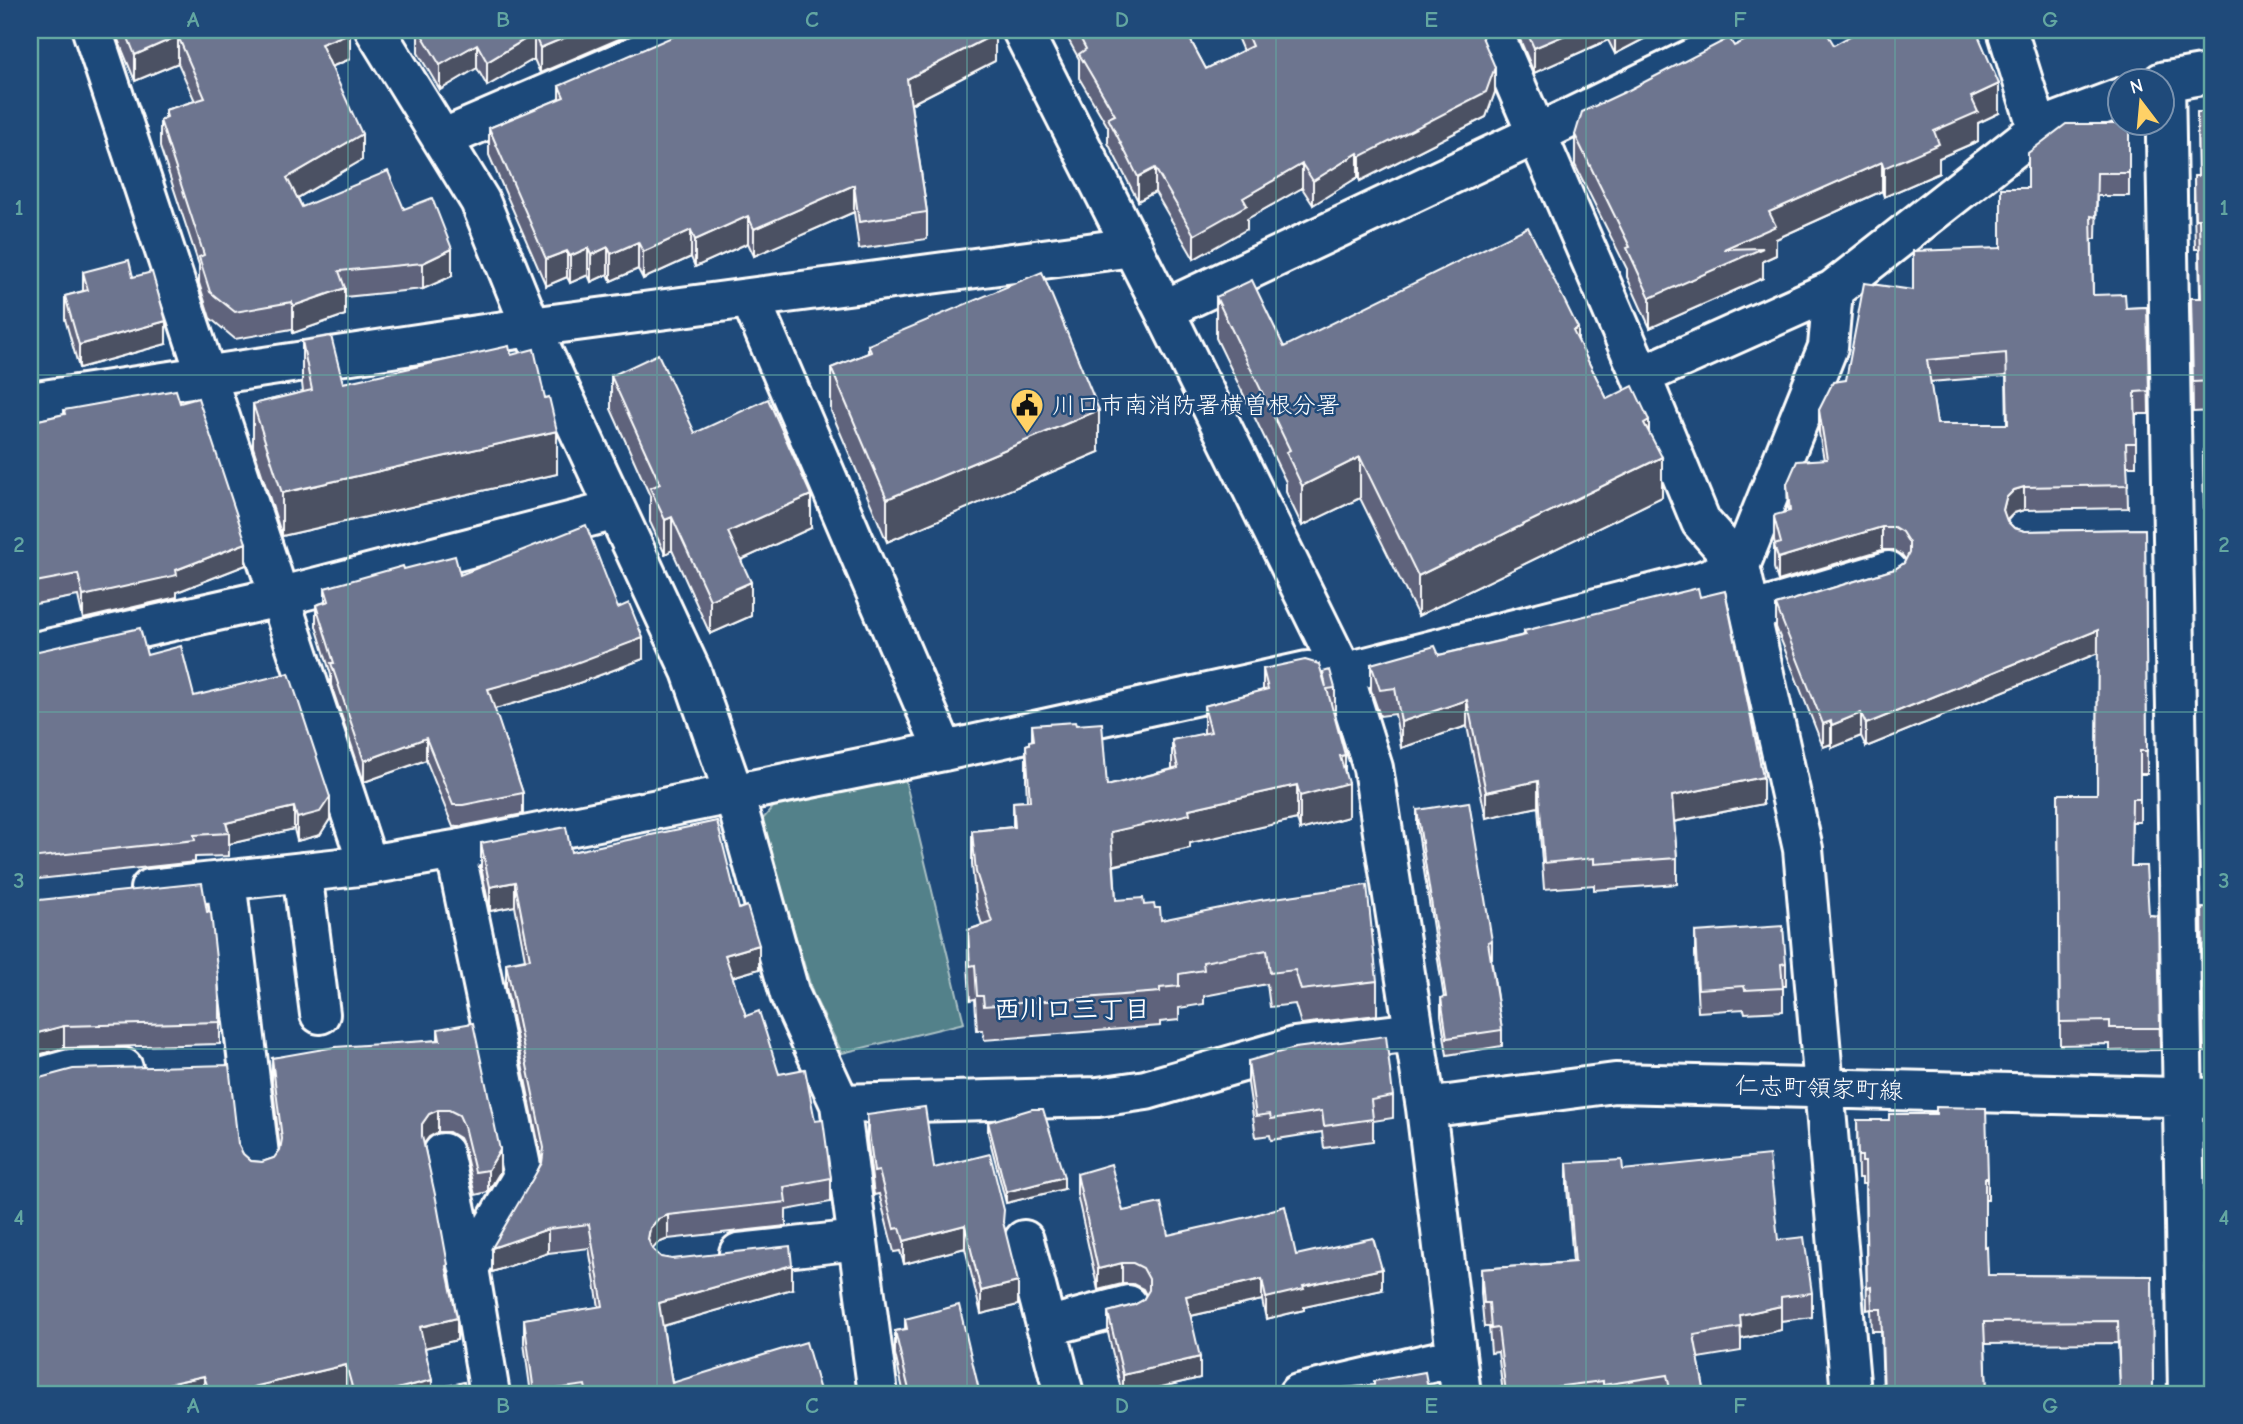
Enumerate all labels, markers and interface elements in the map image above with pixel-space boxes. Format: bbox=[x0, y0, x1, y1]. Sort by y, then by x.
text: A bbox=[187, 6, 200, 33]
text: B bbox=[496, 6, 510, 33]
text: C bbox=[805, 6, 819, 33]
text: D bbox=[1115, 6, 1129, 33]
text: E bbox=[1424, 6, 1438, 33]
text: F bbox=[1733, 6, 1747, 33]
text: G bbox=[2042, 6, 2058, 33]
north arrow bbox=[2106, 66, 2176, 136]
text: N bbox=[2128, 74, 2146, 99]
text: 1 bbox=[14, 194, 24, 221]
text: 1 bbox=[2219, 194, 2229, 221]
public building icon: 川口市南消防署横曽根分署 bbox=[1008, 386, 1046, 435]
place label: 川口市南消防署横曽根分署 bbox=[1052, 391, 1340, 419]
text: 2 bbox=[13, 531, 25, 558]
text: 2 bbox=[2218, 531, 2230, 558]
text: 3 bbox=[13, 867, 25, 894]
text: 3 bbox=[2218, 867, 2230, 894]
district label: 西川口三丁目 bbox=[994, 995, 1150, 1025]
street label: 仁志町領家町線 bbox=[1735, 1071, 1903, 1105]
text: 4 bbox=[14, 1204, 25, 1231]
text: 4 bbox=[2219, 1204, 2230, 1231]
text: A bbox=[187, 1392, 200, 1419]
text: B bbox=[496, 1392, 510, 1419]
text: C bbox=[805, 1392, 819, 1419]
text: D bbox=[1115, 1392, 1129, 1419]
text: E bbox=[1424, 1392, 1438, 1419]
text: F bbox=[1733, 1392, 1747, 1419]
text: G bbox=[2042, 1392, 2058, 1419]

